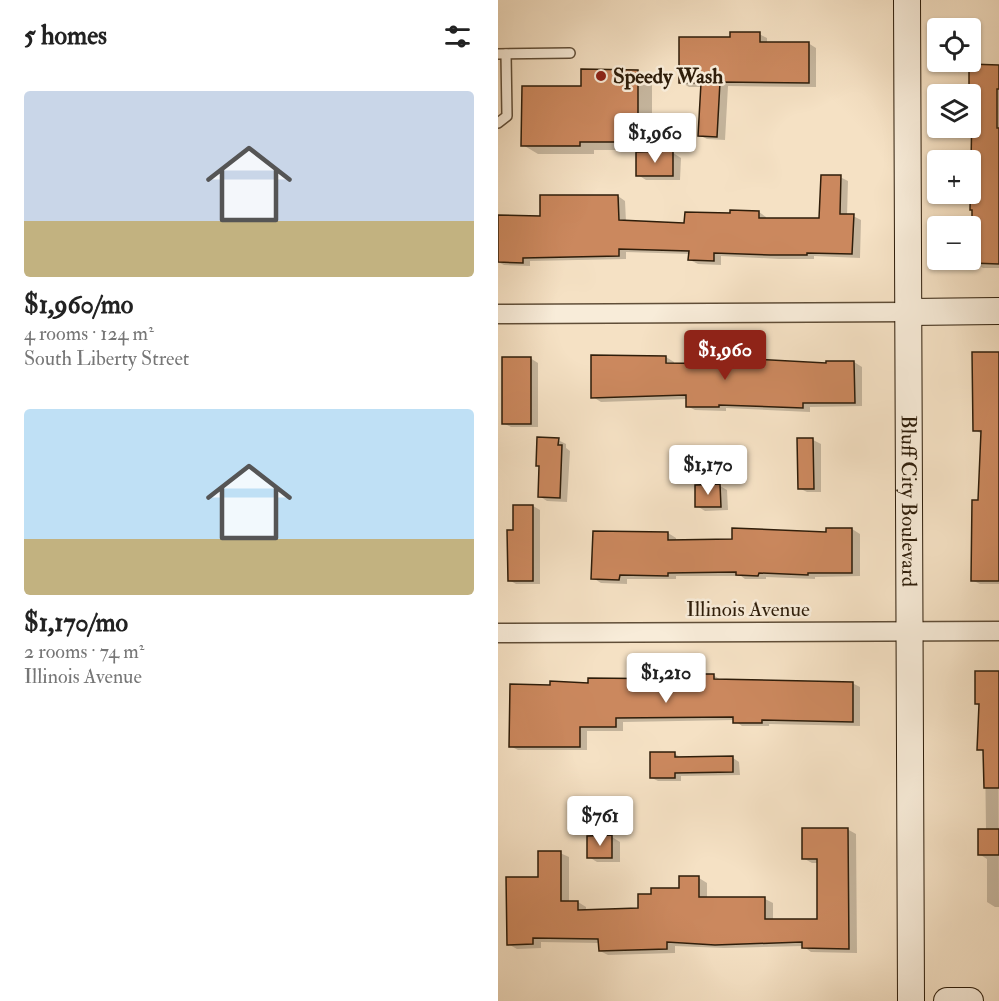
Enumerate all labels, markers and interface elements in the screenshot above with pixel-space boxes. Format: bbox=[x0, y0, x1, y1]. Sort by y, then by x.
map controls bbox=[927, 18, 981, 270]
button: locate bbox=[927, 18, 981, 72]
text: 5 homes bbox=[24, 20, 107, 52]
icon: filters bbox=[441, 20, 474, 53]
place label: Speedy Wash bbox=[613, 63, 723, 90]
marker: Speedy Wash bbox=[594, 69, 608, 83]
button: layers bbox=[927, 84, 981, 138]
pin: $1,960 bbox=[606, 113, 704, 164]
text: $1,960 bbox=[628, 120, 682, 145]
icon: home bbox=[195, 130, 303, 238]
button: + bbox=[927, 150, 981, 204]
button: − bbox=[927, 216, 981, 270]
text: $1,960/mo bbox=[24, 289, 133, 321]
text: 4 rooms · 124 m² bbox=[24, 321, 154, 346]
pin: $1,960 bbox=[676, 330, 774, 381]
text: $1,960 bbox=[698, 337, 752, 362]
text: South Liberty Street bbox=[24, 346, 189, 371]
street label: Bluff City Boulevard bbox=[895, 415, 922, 588]
pin: $1,170 bbox=[659, 445, 757, 496]
icon: home bbox=[195, 448, 303, 556]
text: $1,170 bbox=[683, 452, 733, 477]
street label: Illinois Avenue bbox=[686, 596, 810, 623]
text: $1,170/mo bbox=[24, 607, 128, 639]
text: 2 rooms · 74 m² bbox=[24, 639, 145, 664]
pin: $1,210 bbox=[617, 653, 715, 704]
text: $1,210 bbox=[641, 660, 691, 685]
text: Illinois Avenue bbox=[24, 664, 142, 689]
pin: $761 bbox=[564, 796, 636, 847]
text: $761 bbox=[581, 803, 619, 828]

